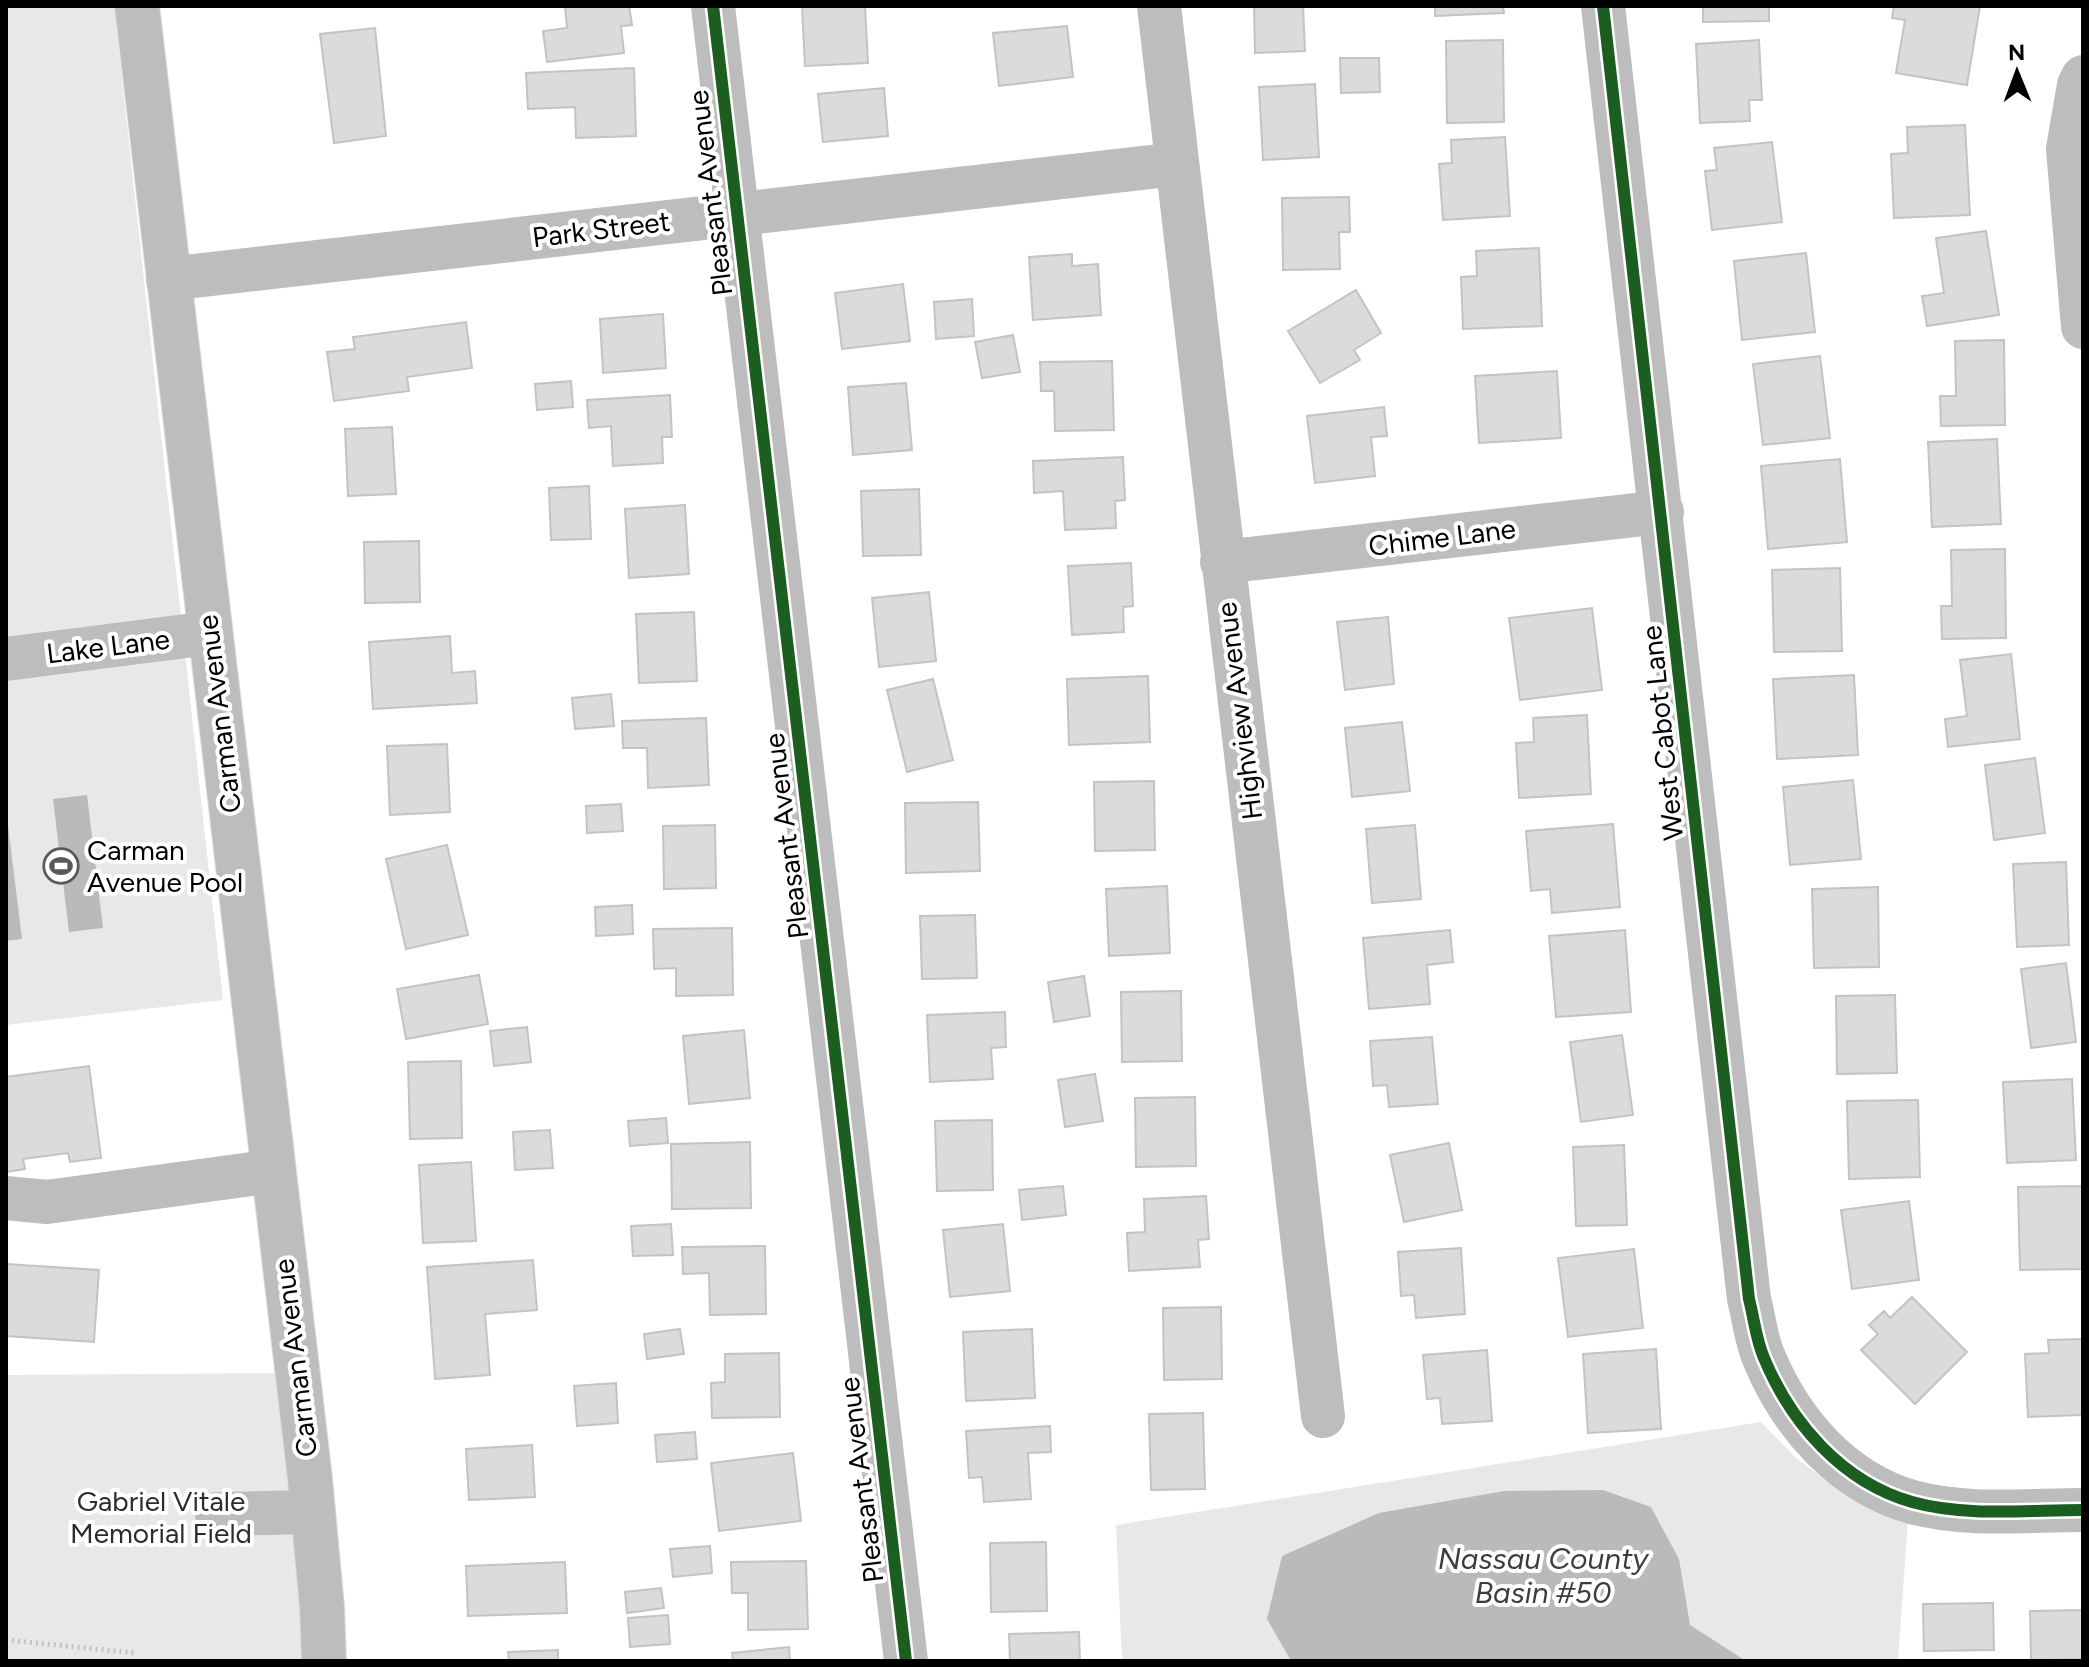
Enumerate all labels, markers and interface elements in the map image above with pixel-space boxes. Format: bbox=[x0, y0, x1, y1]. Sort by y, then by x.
north arrow bbox=[1977, 32, 2057, 112]
text: N bbox=[2008, 39, 2025, 66]
street label: Pleasant Avenue bbox=[681, 88, 739, 298]
street label: Park Street bbox=[530, 204, 672, 254]
street label: Chime Lane bbox=[1366, 511, 1518, 563]
street label: Highview Avenue bbox=[1209, 600, 1269, 822]
street label: Carman Avenue bbox=[190, 613, 248, 815]
street label: Lake Lane bbox=[44, 622, 172, 670]
street label: West Cabot Lane bbox=[1634, 624, 1690, 842]
street label: Pleasant Avenue bbox=[757, 731, 815, 941]
place label: Carman Avenue Pool bbox=[87, 833, 243, 899]
sports icon: Carman Avenue Pool bbox=[42, 847, 80, 885]
street label: Carman Avenue bbox=[266, 1257, 324, 1459]
street label: Pleasant Avenue bbox=[832, 1375, 890, 1585]
park label: Gabriel Vitale Memorial Field bbox=[70, 1484, 252, 1550]
water label: Nassau County Basin #50 bbox=[1438, 1540, 1650, 1611]

